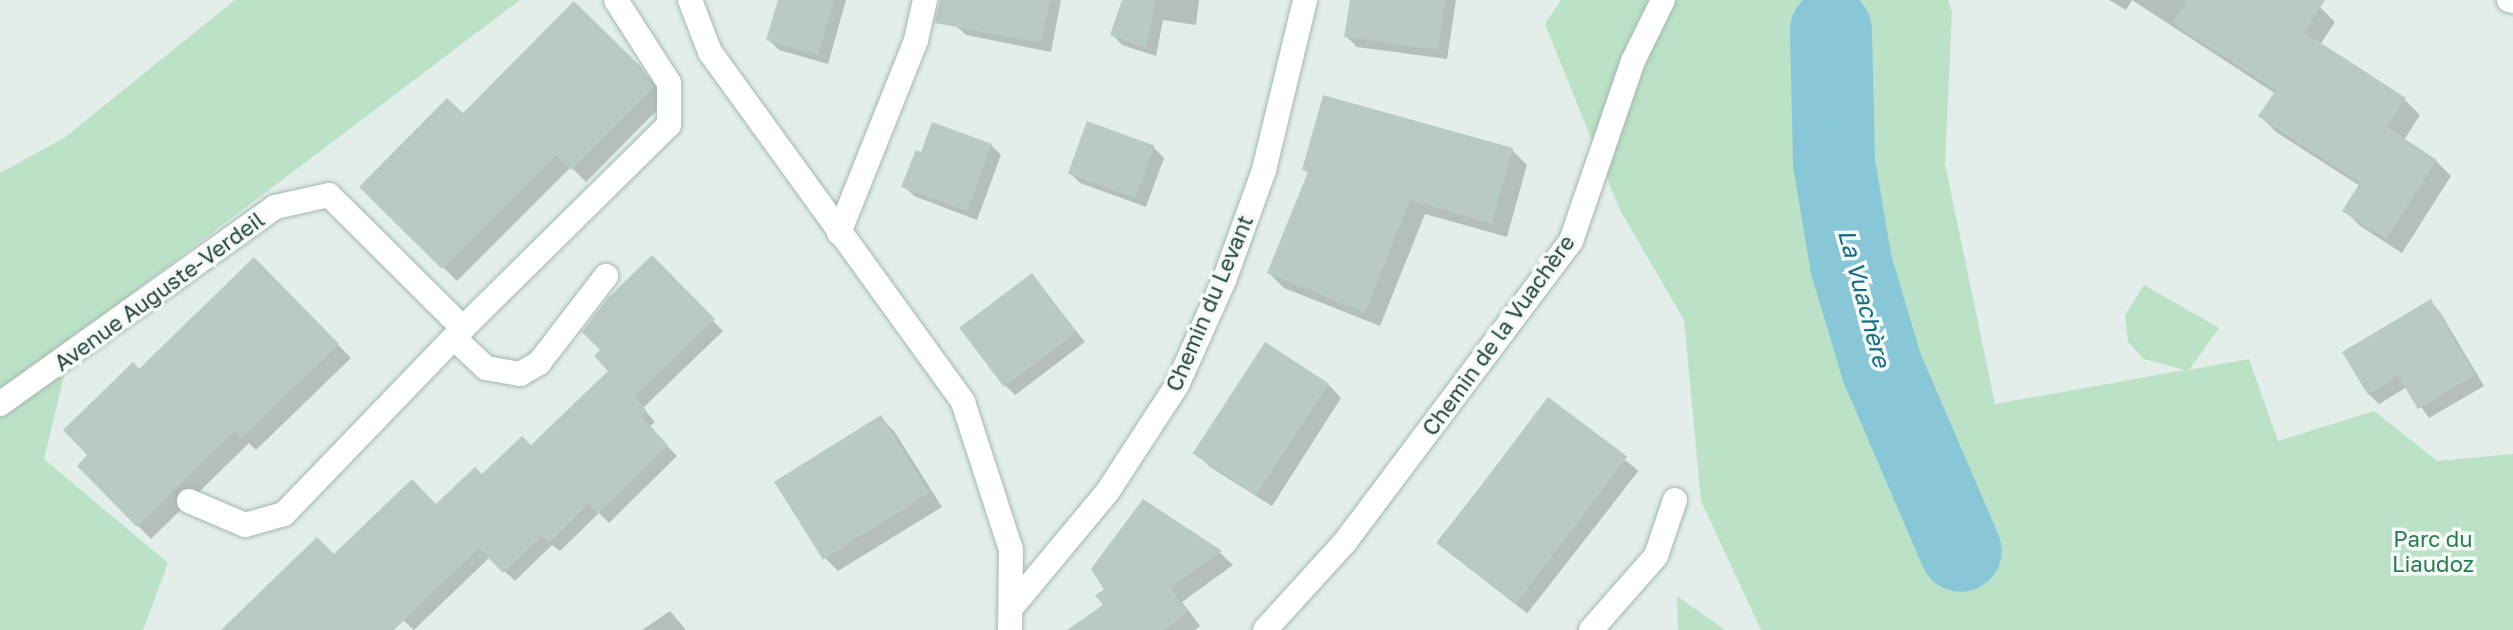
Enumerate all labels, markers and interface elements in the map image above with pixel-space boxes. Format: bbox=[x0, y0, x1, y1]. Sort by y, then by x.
street label: Avenue Auguste-Verdeil bbox=[49, 206, 269, 376]
street label: Chemin du Levant bbox=[1160, 211, 1258, 395]
water label: La Vuachère bbox=[1833, 226, 1897, 370]
street label: Chemin de la Vuachère bbox=[1416, 230, 1580, 440]
park label: Parc du Liaudoz bbox=[2392, 525, 2474, 576]

